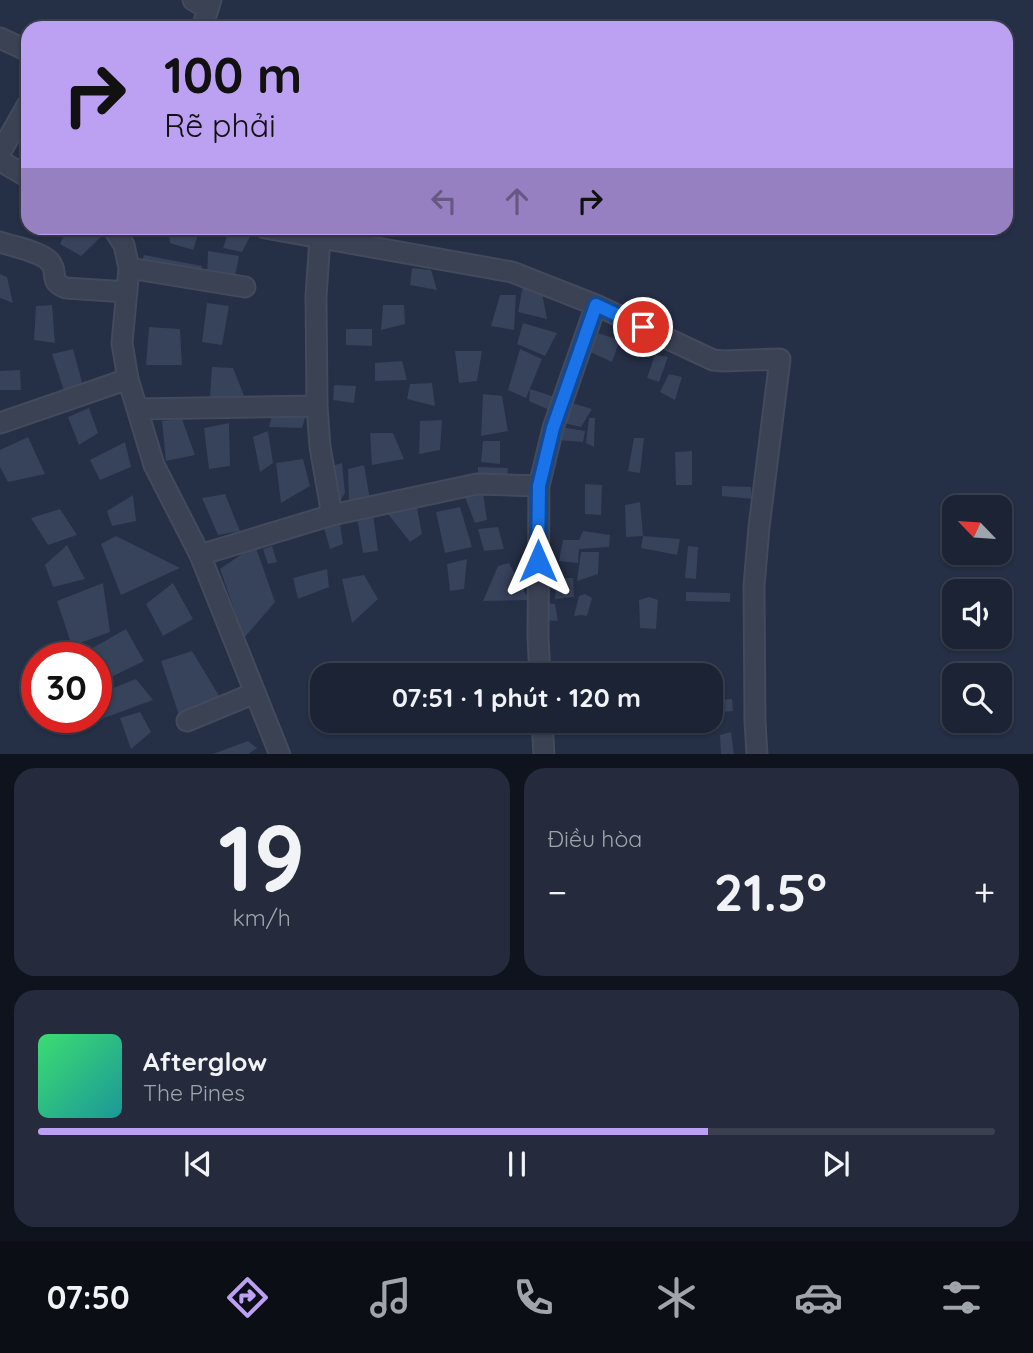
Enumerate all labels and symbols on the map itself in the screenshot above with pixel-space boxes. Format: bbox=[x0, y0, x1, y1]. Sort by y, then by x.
pin bbox=[613, 297, 673, 357]
north arrow bbox=[942, 495, 1012, 565]
position arrow bbox=[501, 524, 575, 598]
speed limit sign: 30 bbox=[21, 642, 112, 733]

